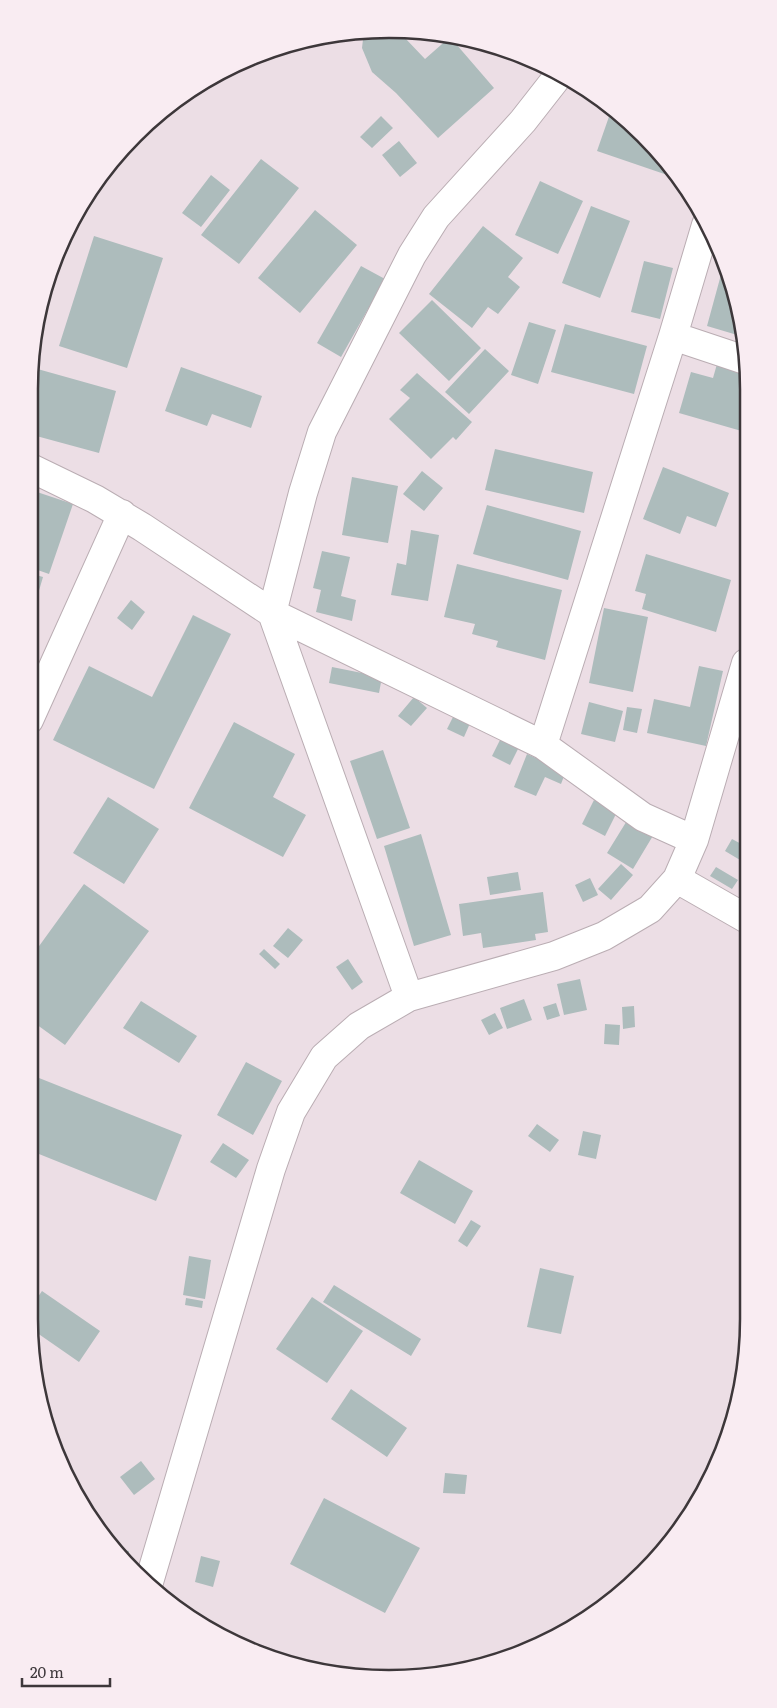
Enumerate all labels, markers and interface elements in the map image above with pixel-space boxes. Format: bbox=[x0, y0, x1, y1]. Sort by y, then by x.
scale bar bbox=[22, 1656, 110, 1688]
text: 20 m bbox=[30, 1660, 64, 1683]

